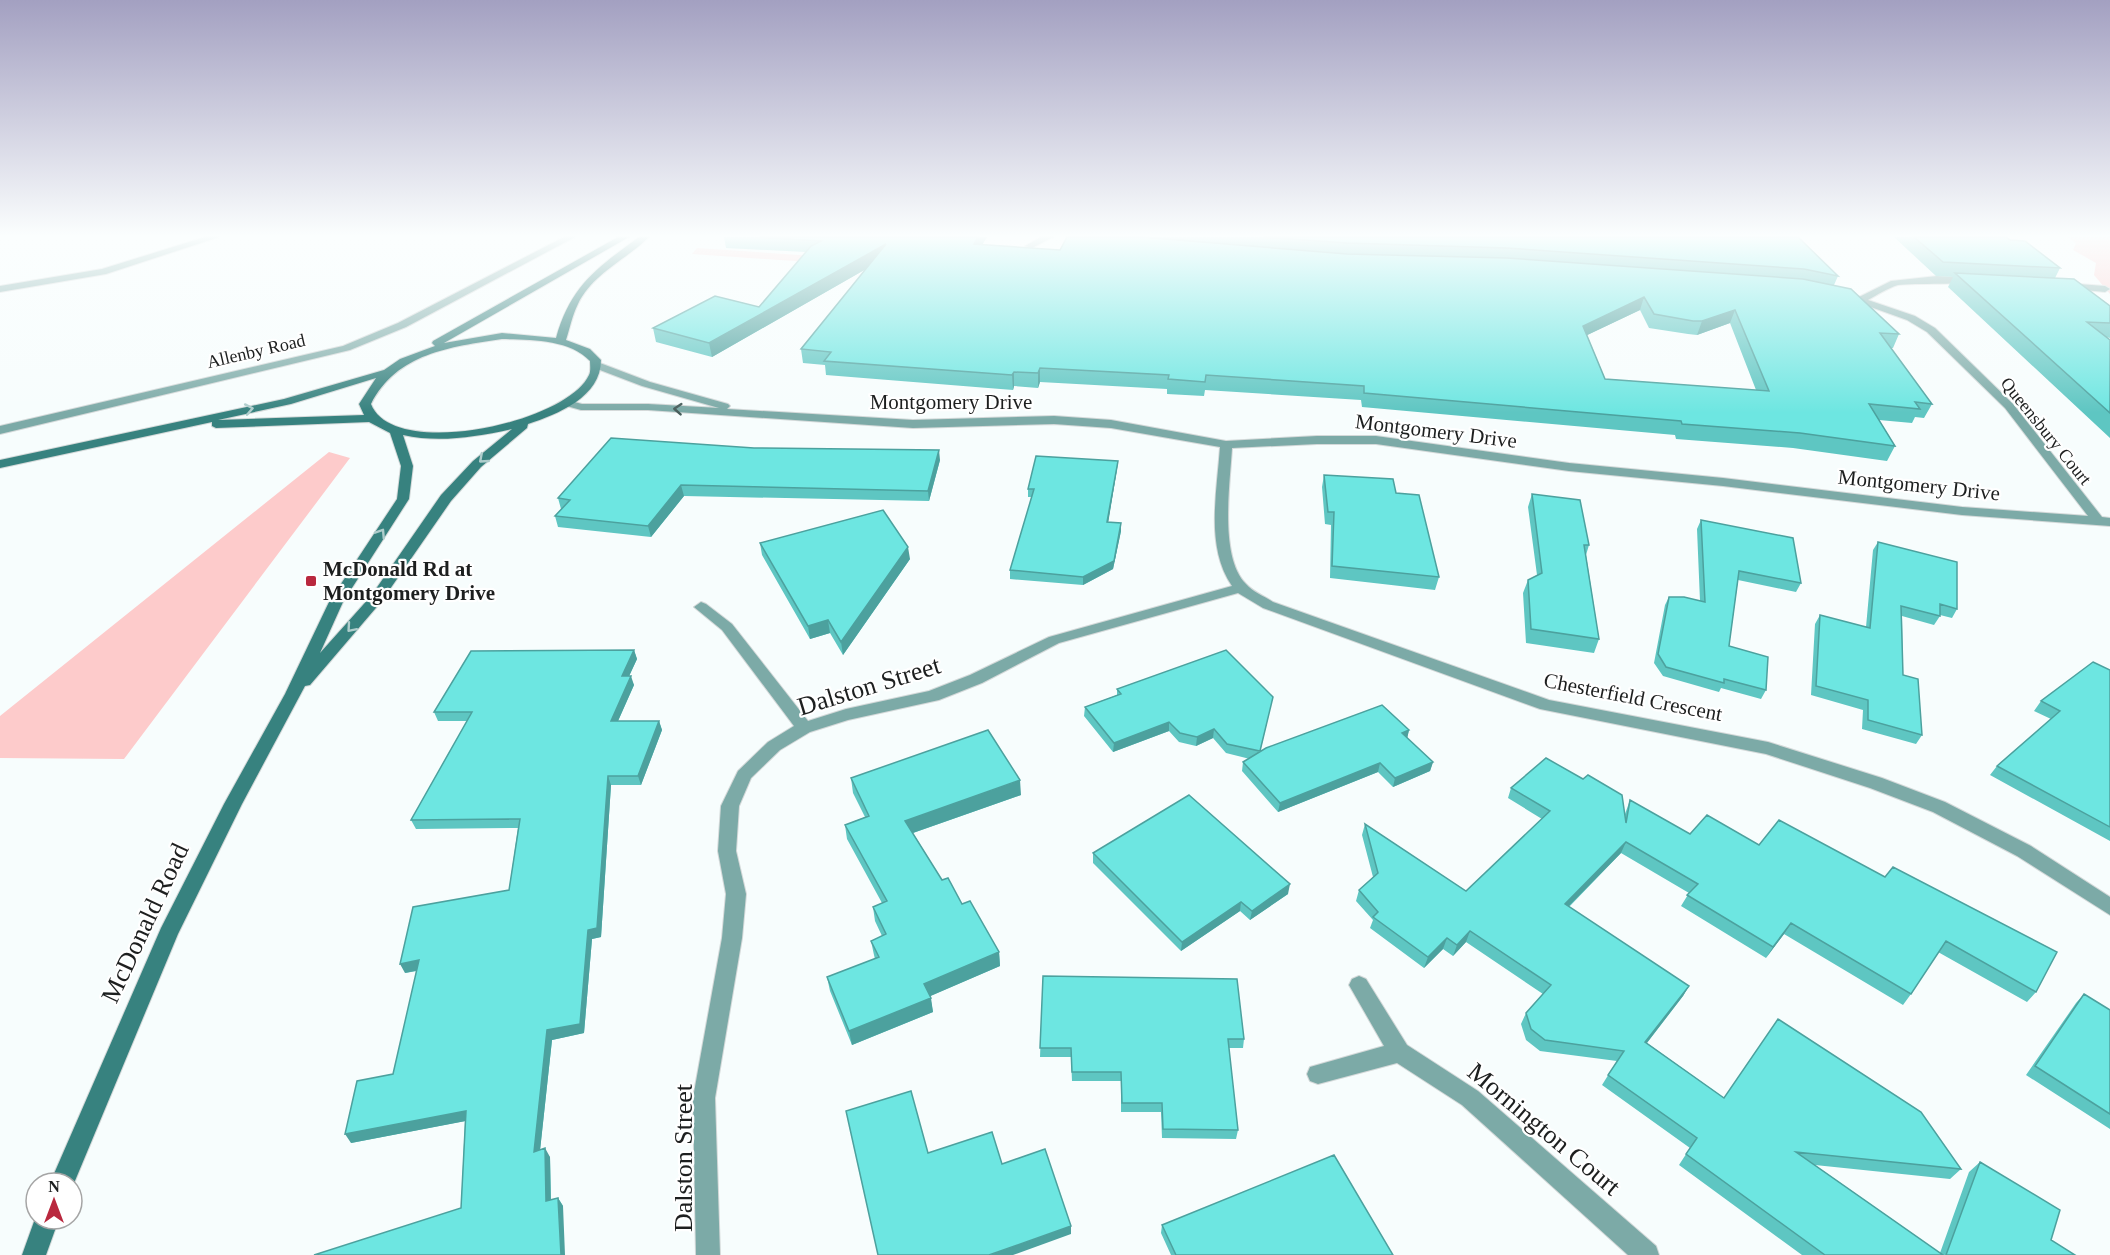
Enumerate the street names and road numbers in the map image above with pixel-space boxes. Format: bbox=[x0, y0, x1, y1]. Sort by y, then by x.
street label: Allenby Road bbox=[205, 330, 307, 372]
street label: Queensbury Court bbox=[1997, 373, 2095, 489]
street label: Montgomery Drive bbox=[870, 390, 1032, 414]
street label: Montgomery Drive bbox=[1354, 409, 1518, 453]
street label: Montgomery Drive bbox=[1837, 465, 2001, 505]
street label: Dalston Street bbox=[794, 650, 945, 722]
street label: Chesterfield Crescent bbox=[1542, 668, 1724, 726]
street label: McDonald Road bbox=[95, 839, 195, 1007]
street label: Mornington Court bbox=[1462, 1057, 1627, 1202]
street label: Dalston Street bbox=[669, 1083, 698, 1232]

